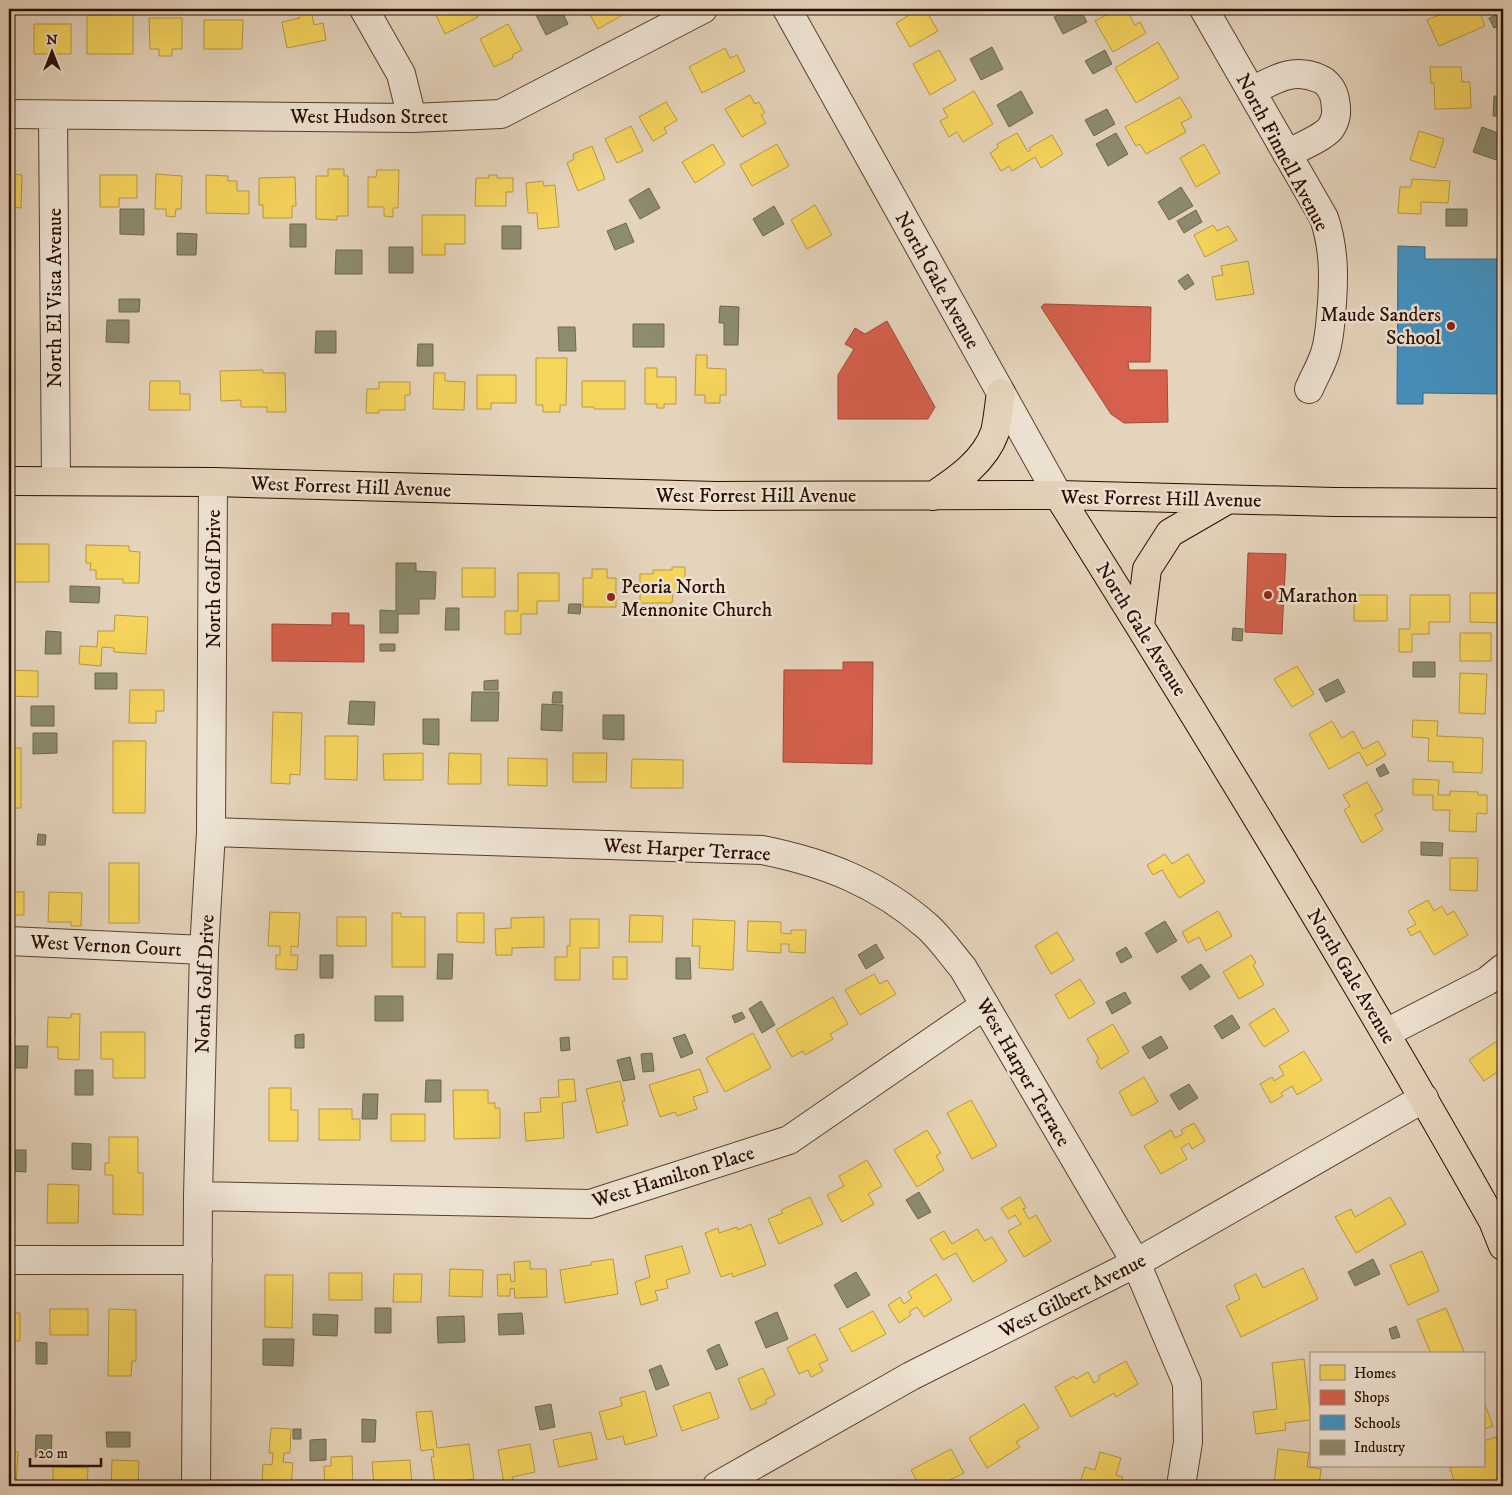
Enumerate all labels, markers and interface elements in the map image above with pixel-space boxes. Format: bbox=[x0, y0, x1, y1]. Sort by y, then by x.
north arrow bbox=[28, 28, 78, 78]
text: N bbox=[46, 31, 58, 49]
street label: North Finnell Avenue bbox=[1230, 70, 1334, 236]
street label: West Hudson Street bbox=[289, 105, 448, 130]
street label: North El Vista Avenue bbox=[43, 208, 68, 388]
street label: North Gale Avenue bbox=[889, 208, 985, 354]
place label: Maude Sanders School bbox=[1320, 303, 1441, 351]
marker: Maude Sanders School bbox=[1445, 320, 1457, 332]
street label: West Forrest Hill Avenue bbox=[249, 471, 452, 503]
street label: West Forrest Hill Avenue bbox=[655, 484, 856, 509]
street label: West Forrest Hill Avenue bbox=[1059, 485, 1262, 514]
street label: North Golf Drive bbox=[202, 509, 227, 649]
street label: North Gale Avenue bbox=[1090, 558, 1192, 701]
place label: Peoria North Mennonite Church bbox=[621, 575, 773, 623]
place label: Marathon bbox=[1278, 584, 1358, 609]
marker: Marathon bbox=[1262, 589, 1274, 601]
marker: Peoria North Mennonite Church bbox=[605, 591, 617, 603]
street label: West Harper Terrace bbox=[602, 834, 771, 867]
street label: North Gale Avenue bbox=[1301, 905, 1401, 1049]
street label: North Golf Drive bbox=[191, 914, 220, 1054]
street label: West Vernon Court bbox=[29, 930, 182, 963]
street label: West Harper Terrace bbox=[970, 993, 1075, 1152]
street label: West Hamilton Place bbox=[588, 1141, 758, 1214]
street label: West Gilbert Avenue bbox=[994, 1249, 1150, 1345]
legend bbox=[1310, 1352, 1484, 1468]
text: Homes bbox=[1354, 1364, 1396, 1383]
text: Shops bbox=[1354, 1388, 1390, 1407]
text: Schools bbox=[1354, 1414, 1400, 1433]
scale bar bbox=[30, 1435, 101, 1467]
text: Industry bbox=[1354, 1438, 1406, 1457]
text: 20 m bbox=[38, 1444, 68, 1463]

